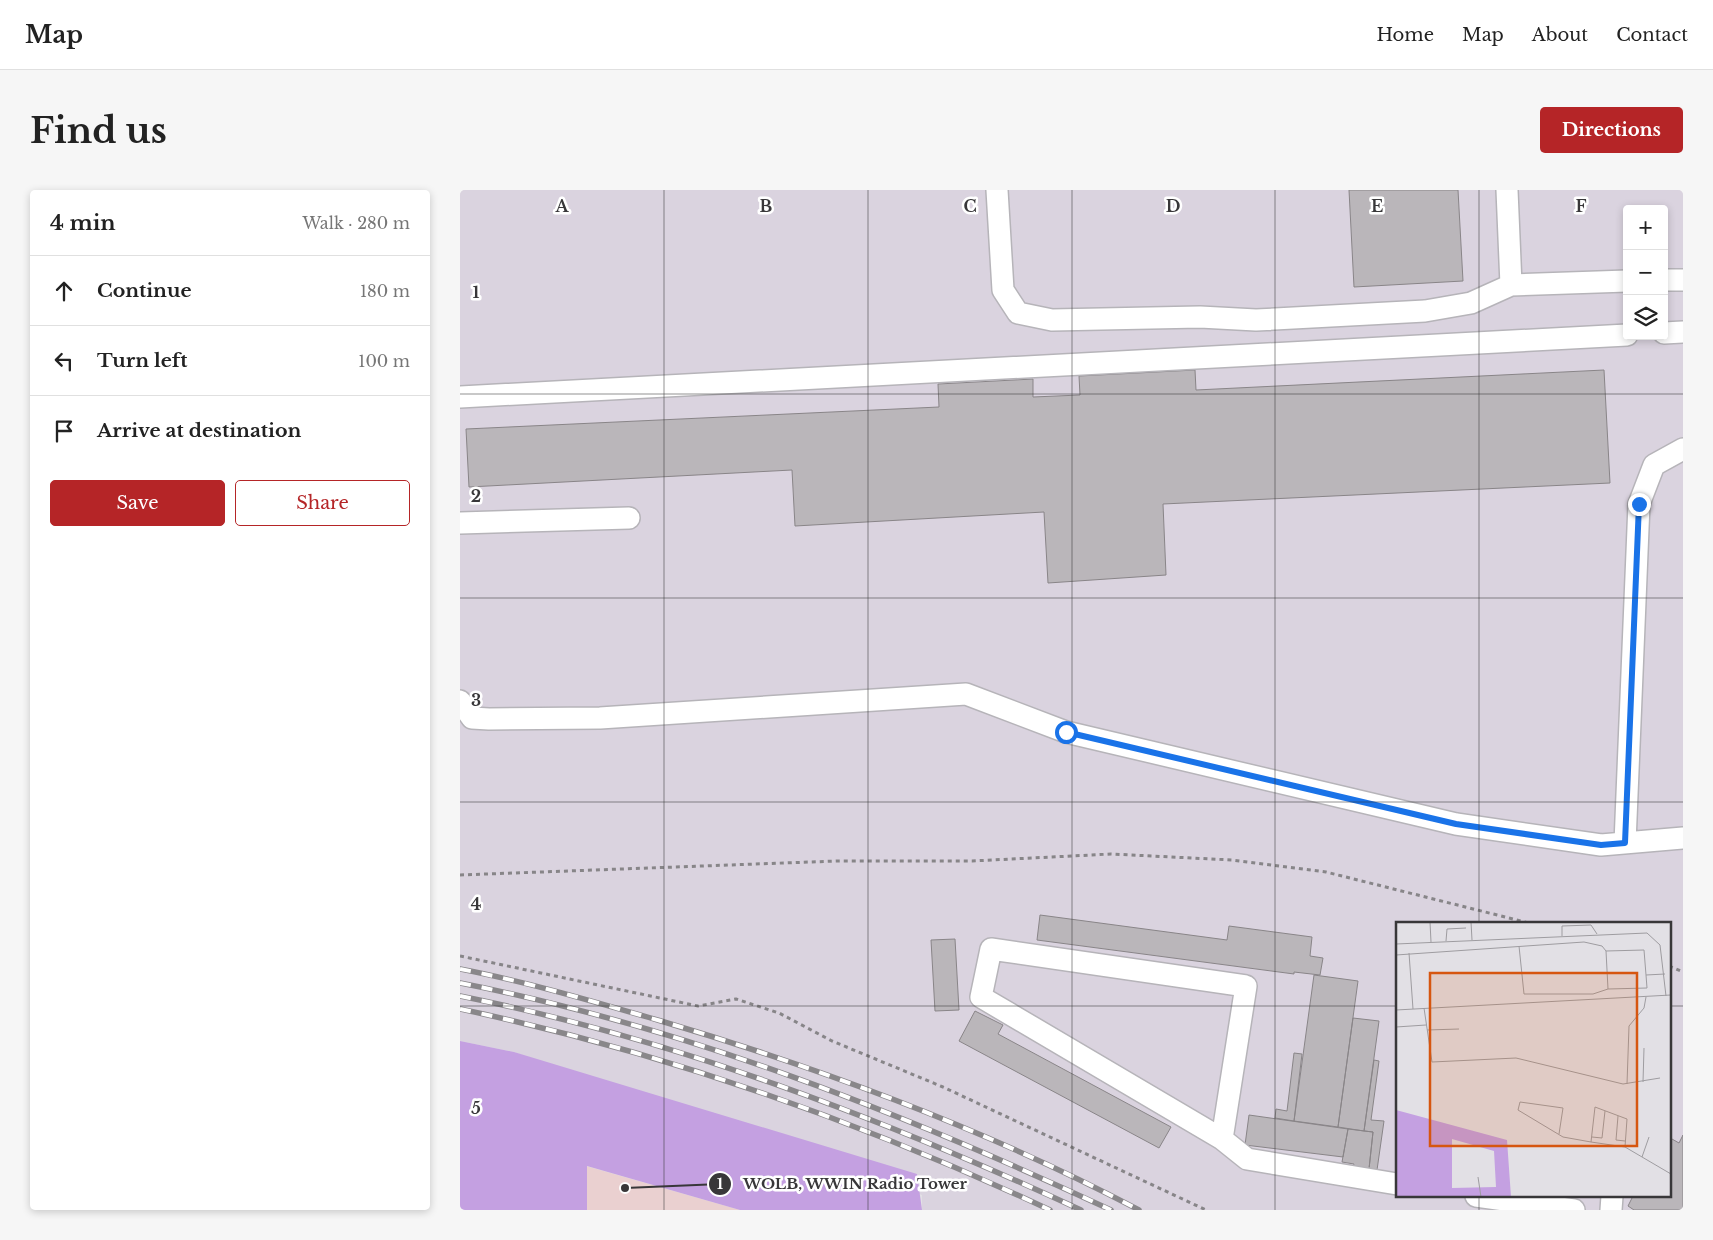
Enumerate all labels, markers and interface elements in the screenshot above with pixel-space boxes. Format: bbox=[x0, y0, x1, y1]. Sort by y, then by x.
text: Map bbox=[25, 20, 83, 49]
text: Home bbox=[1376, 24, 1434, 46]
text: Map bbox=[1462, 24, 1504, 46]
text: About bbox=[1532, 24, 1588, 46]
text: Contact bbox=[1616, 24, 1688, 46]
button: Directions bbox=[1540, 107, 1683, 153]
text: Find us bbox=[30, 109, 167, 152]
text: A bbox=[555, 196, 570, 216]
text: B bbox=[760, 196, 773, 216]
text: C bbox=[963, 196, 977, 216]
text: D bbox=[1166, 196, 1180, 216]
text: E bbox=[1371, 196, 1383, 216]
text: F bbox=[1575, 196, 1587, 216]
map controls bbox=[1623, 205, 1668, 340]
button: + bbox=[1623, 205, 1668, 250]
text: 4 min bbox=[50, 210, 116, 236]
text: Walk · 280 m bbox=[302, 213, 410, 233]
button: − bbox=[1623, 250, 1668, 295]
icon: ahead bbox=[50, 277, 78, 305]
text: Continue bbox=[97, 279, 192, 302]
text: 180 m bbox=[360, 281, 410, 301]
text: 1 bbox=[473, 282, 480, 302]
button: layers bbox=[1623, 295, 1668, 340]
icon: left bbox=[50, 347, 78, 375]
text: Turn left bbox=[97, 349, 188, 372]
text: 100 m bbox=[358, 351, 410, 371]
icon: arrive bbox=[50, 417, 78, 445]
text: Arrive at destination bbox=[97, 419, 301, 442]
button: Save bbox=[50, 480, 225, 526]
button: Share bbox=[235, 480, 410, 526]
text: 2 bbox=[471, 486, 481, 506]
route end bbox=[1628, 493, 1651, 516]
text: 3 bbox=[471, 690, 481, 710]
route start bbox=[1055, 721, 1078, 744]
text: 4 bbox=[471, 894, 481, 914]
inset map bbox=[1396, 922, 1670, 1198]
text: 5 bbox=[471, 1098, 481, 1118]
callout: WOLB, WWIN Radio Tower bbox=[708, 1169, 978, 1199]
text: 1 bbox=[717, 1174, 724, 1193]
text: WOLB, WWIN Radio Tower bbox=[742, 1174, 968, 1193]

